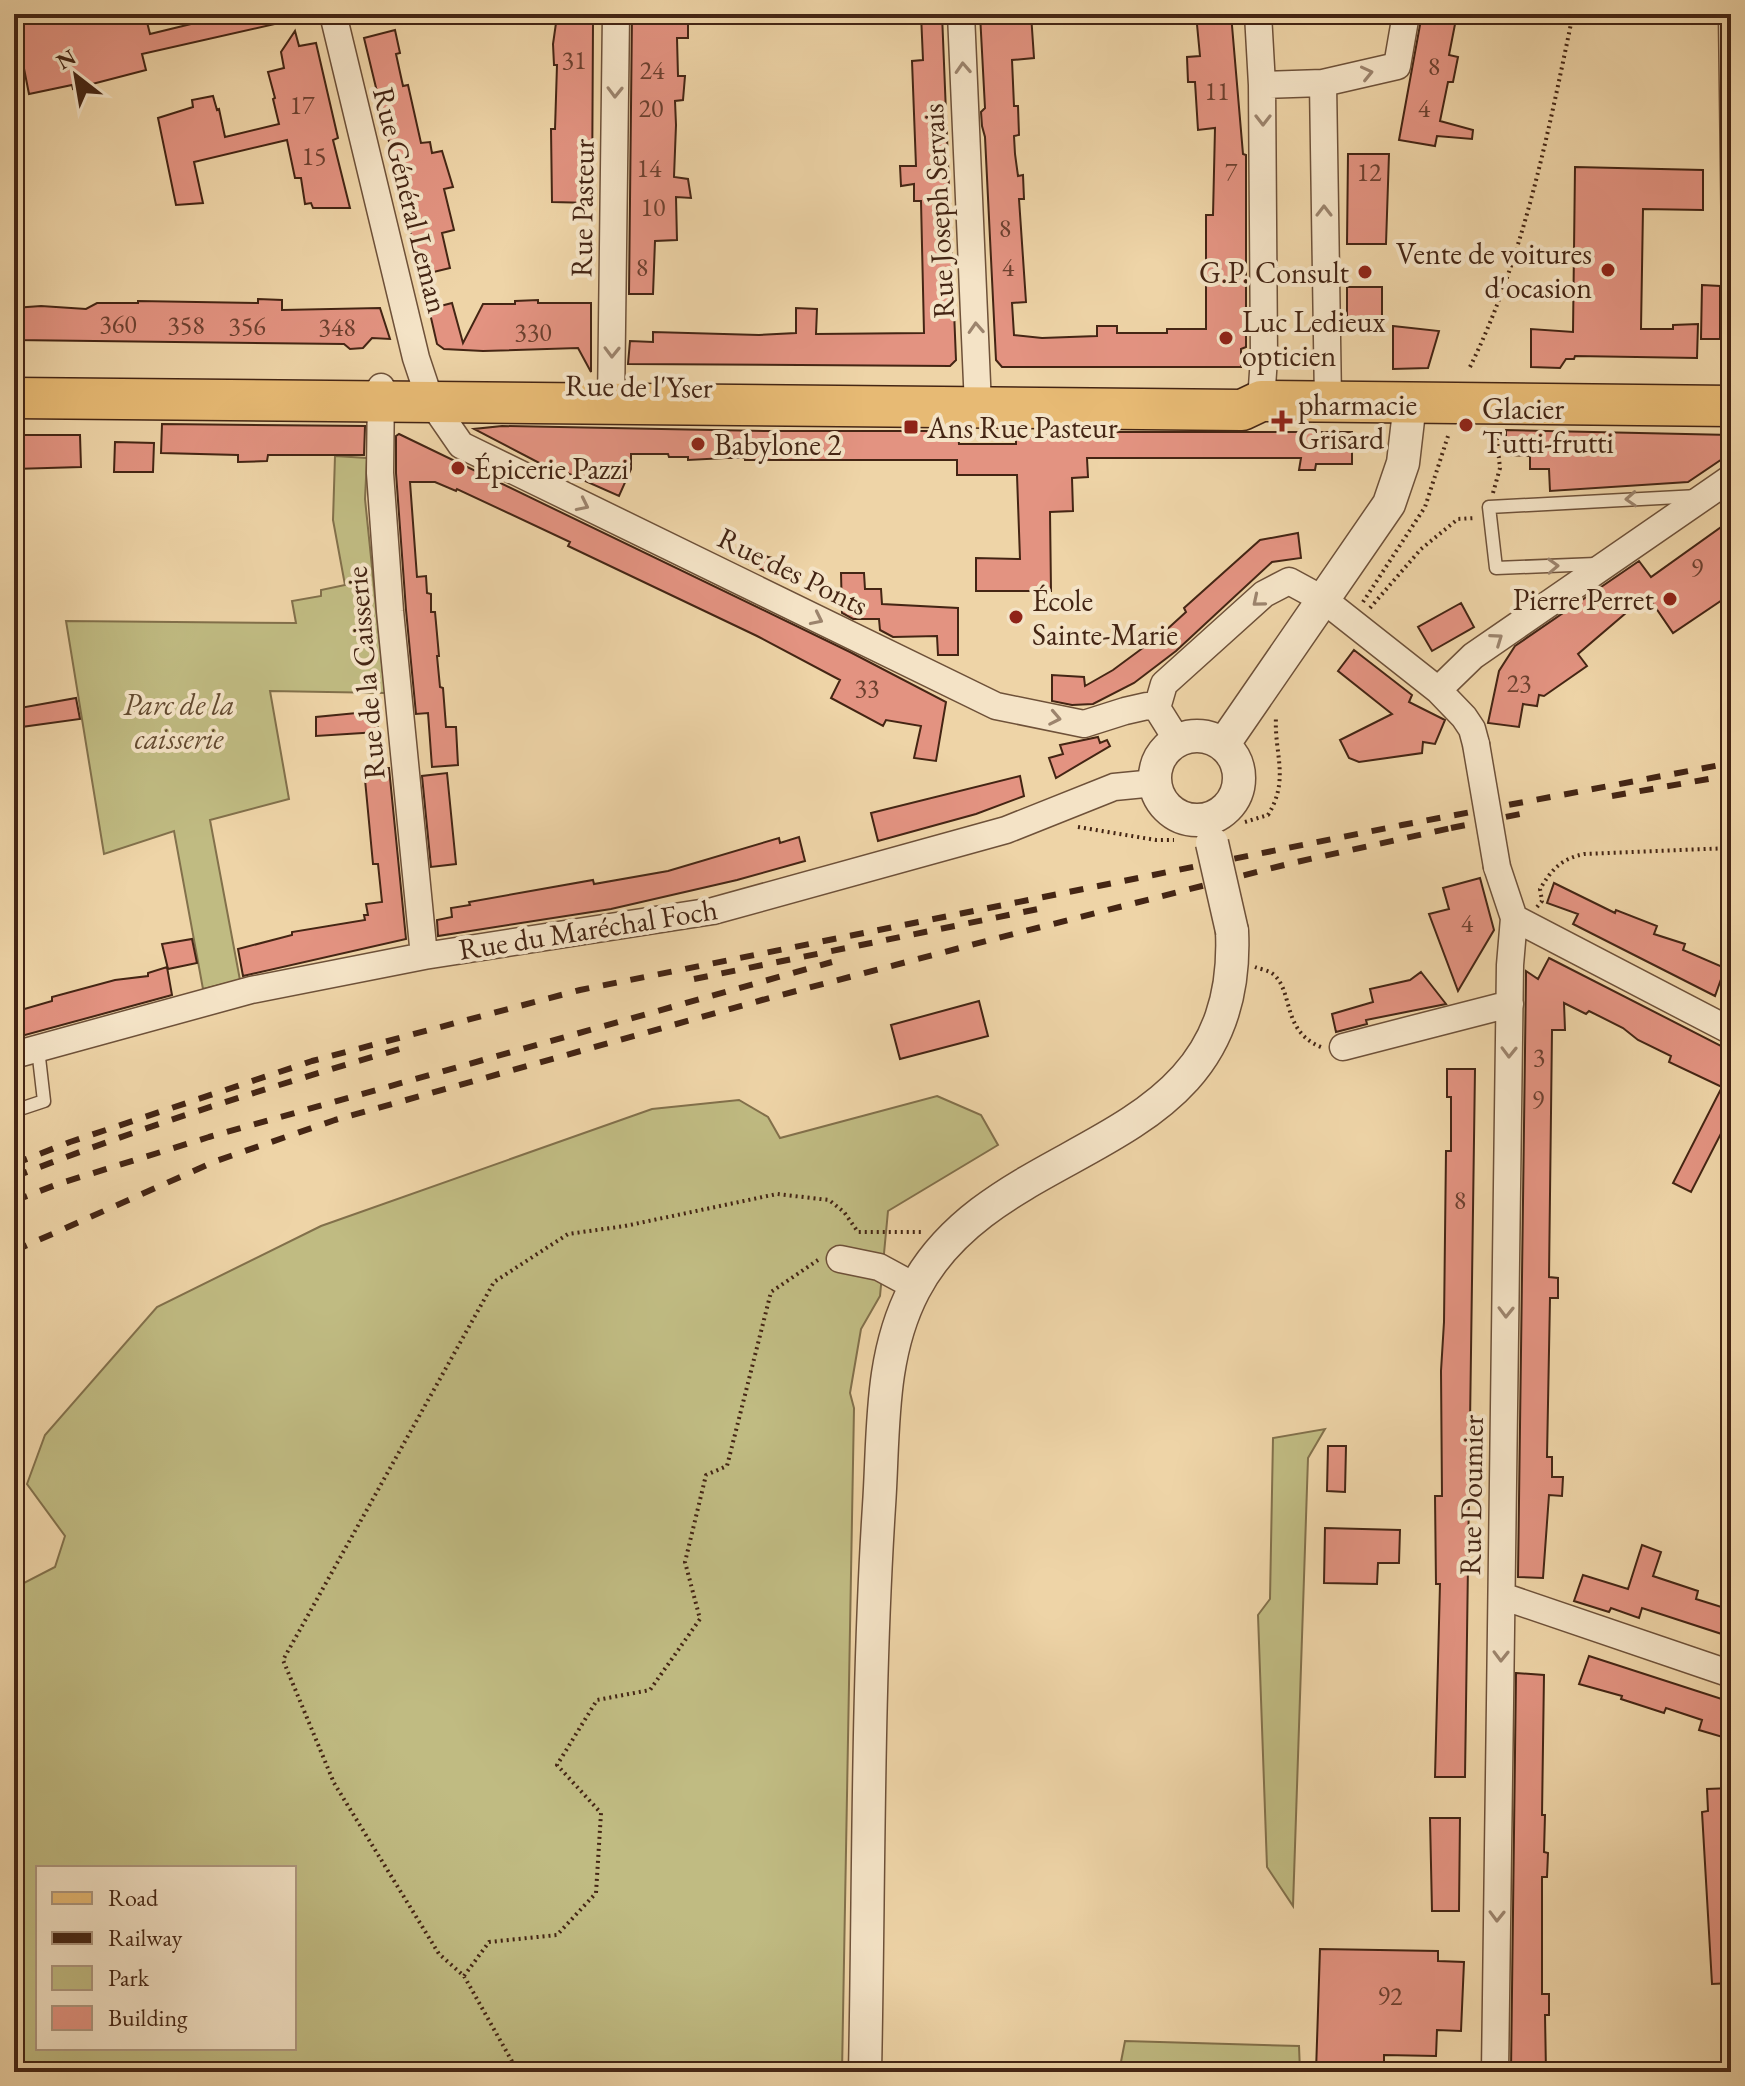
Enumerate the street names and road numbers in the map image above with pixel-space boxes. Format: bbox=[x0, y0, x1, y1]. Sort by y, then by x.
street label: Rue Général Leman bbox=[364, 83, 458, 317]
street label: Rue Joseph Servais bbox=[913, 102, 963, 320]
street label: Rue Pasteur bbox=[561, 138, 603, 278]
street label: Rue de l'Yser bbox=[565, 365, 713, 407]
street label: Rue des Ponts bbox=[711, 518, 875, 624]
street label: Rue de la Caisserie bbox=[336, 565, 394, 781]
street label: Rue du Maréchal Foch bbox=[456, 889, 720, 969]
street label: Rue Doumier bbox=[1450, 1414, 1492, 1576]

